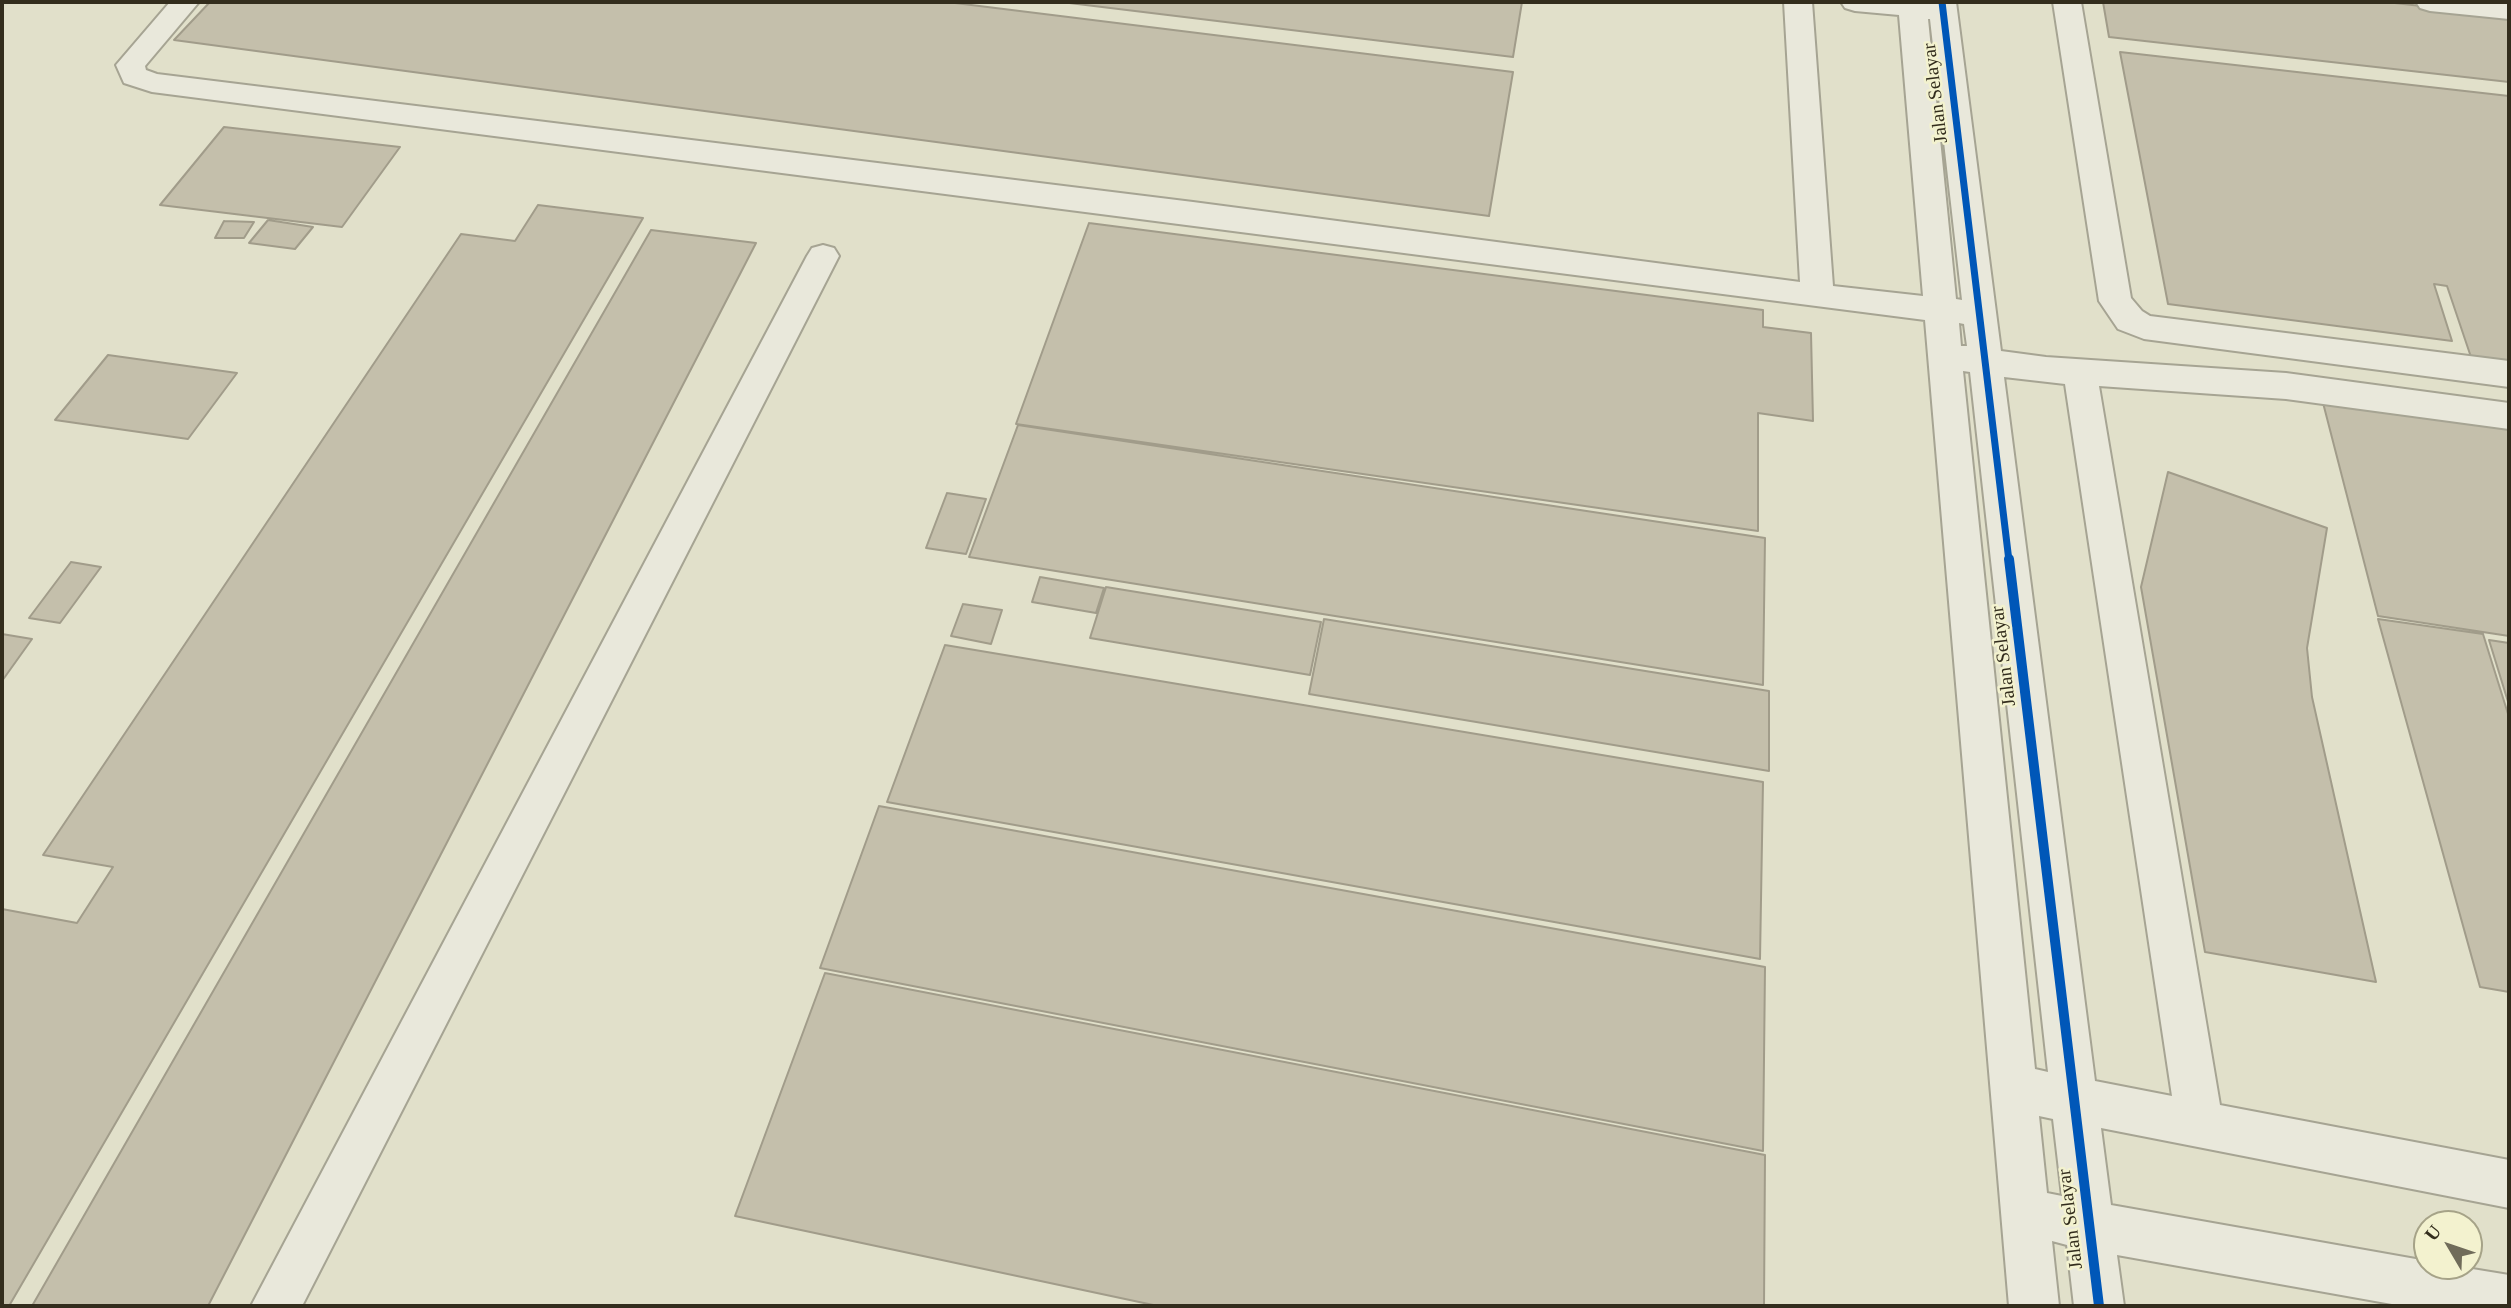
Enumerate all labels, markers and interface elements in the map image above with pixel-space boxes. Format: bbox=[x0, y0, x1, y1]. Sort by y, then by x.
street label: Jalan Selayar bbox=[1919, 42, 1953, 144]
street label: Jalan Selayar bbox=[1987, 605, 2021, 707]
street label: Jalan Selayar bbox=[2054, 1168, 2088, 1270]
north arrow bbox=[2413, 1210, 2483, 1280]
text: U bbox=[2420, 1221, 2445, 1245]

